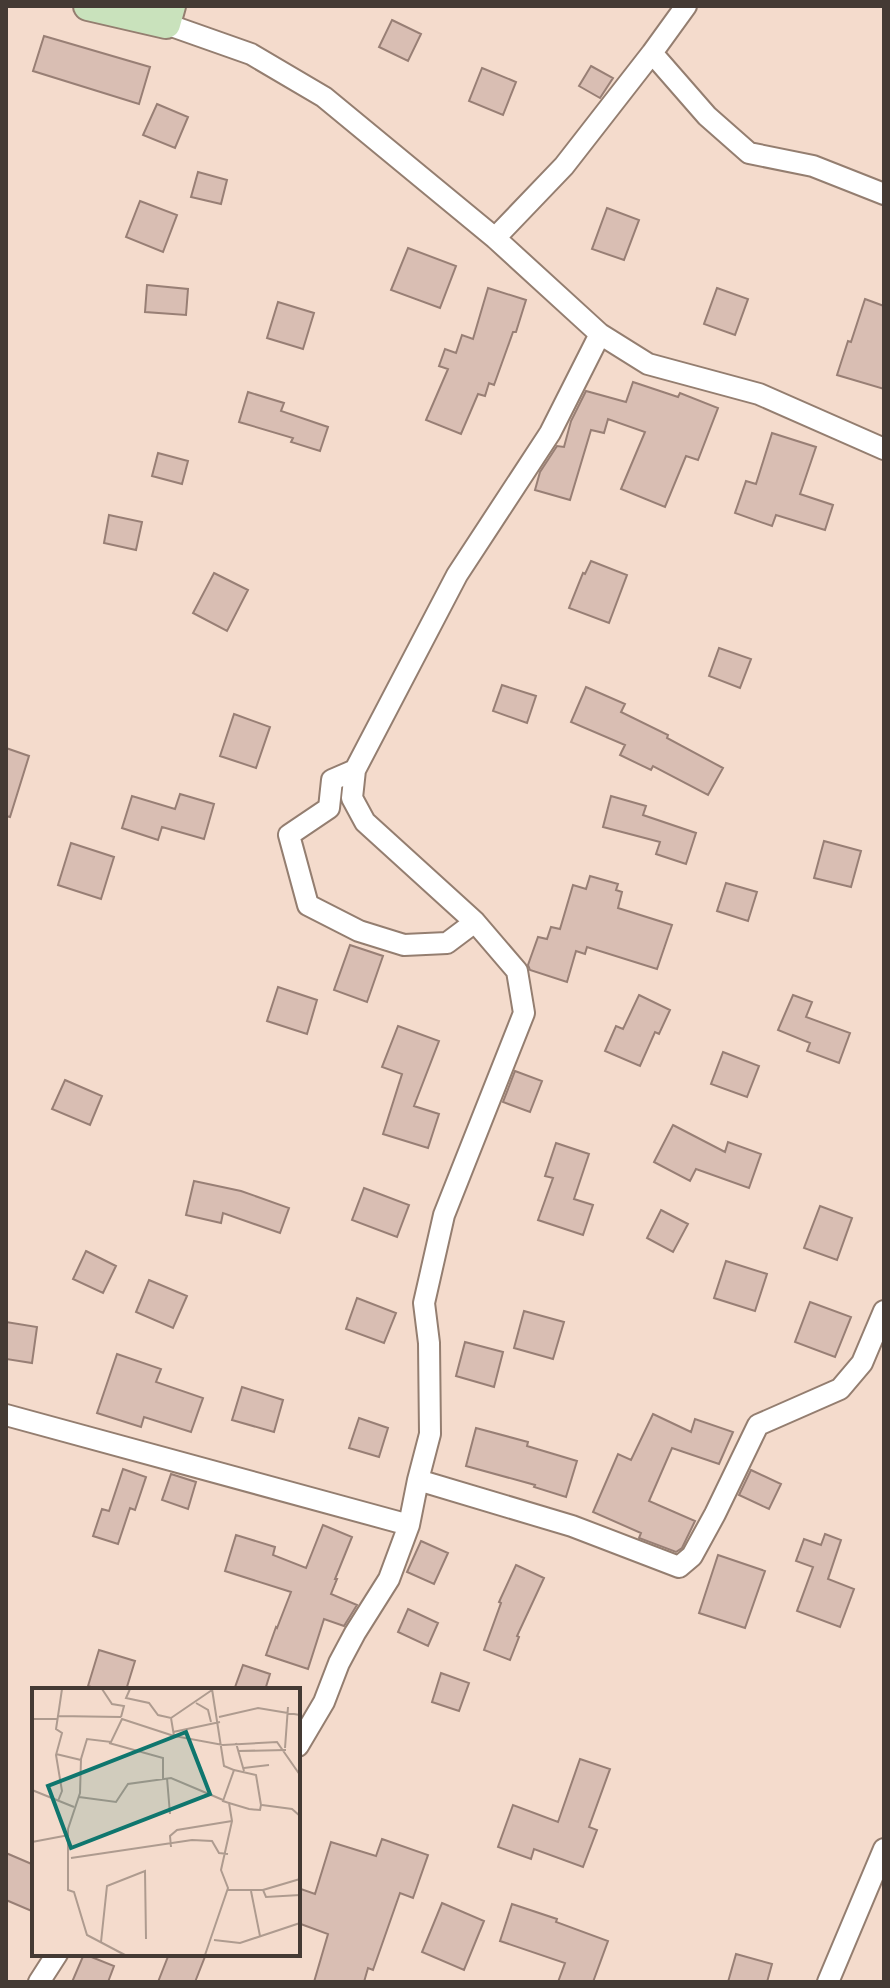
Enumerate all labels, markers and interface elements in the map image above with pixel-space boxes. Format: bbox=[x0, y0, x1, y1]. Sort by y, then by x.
inset map bbox=[32, 1688, 300, 1956]

